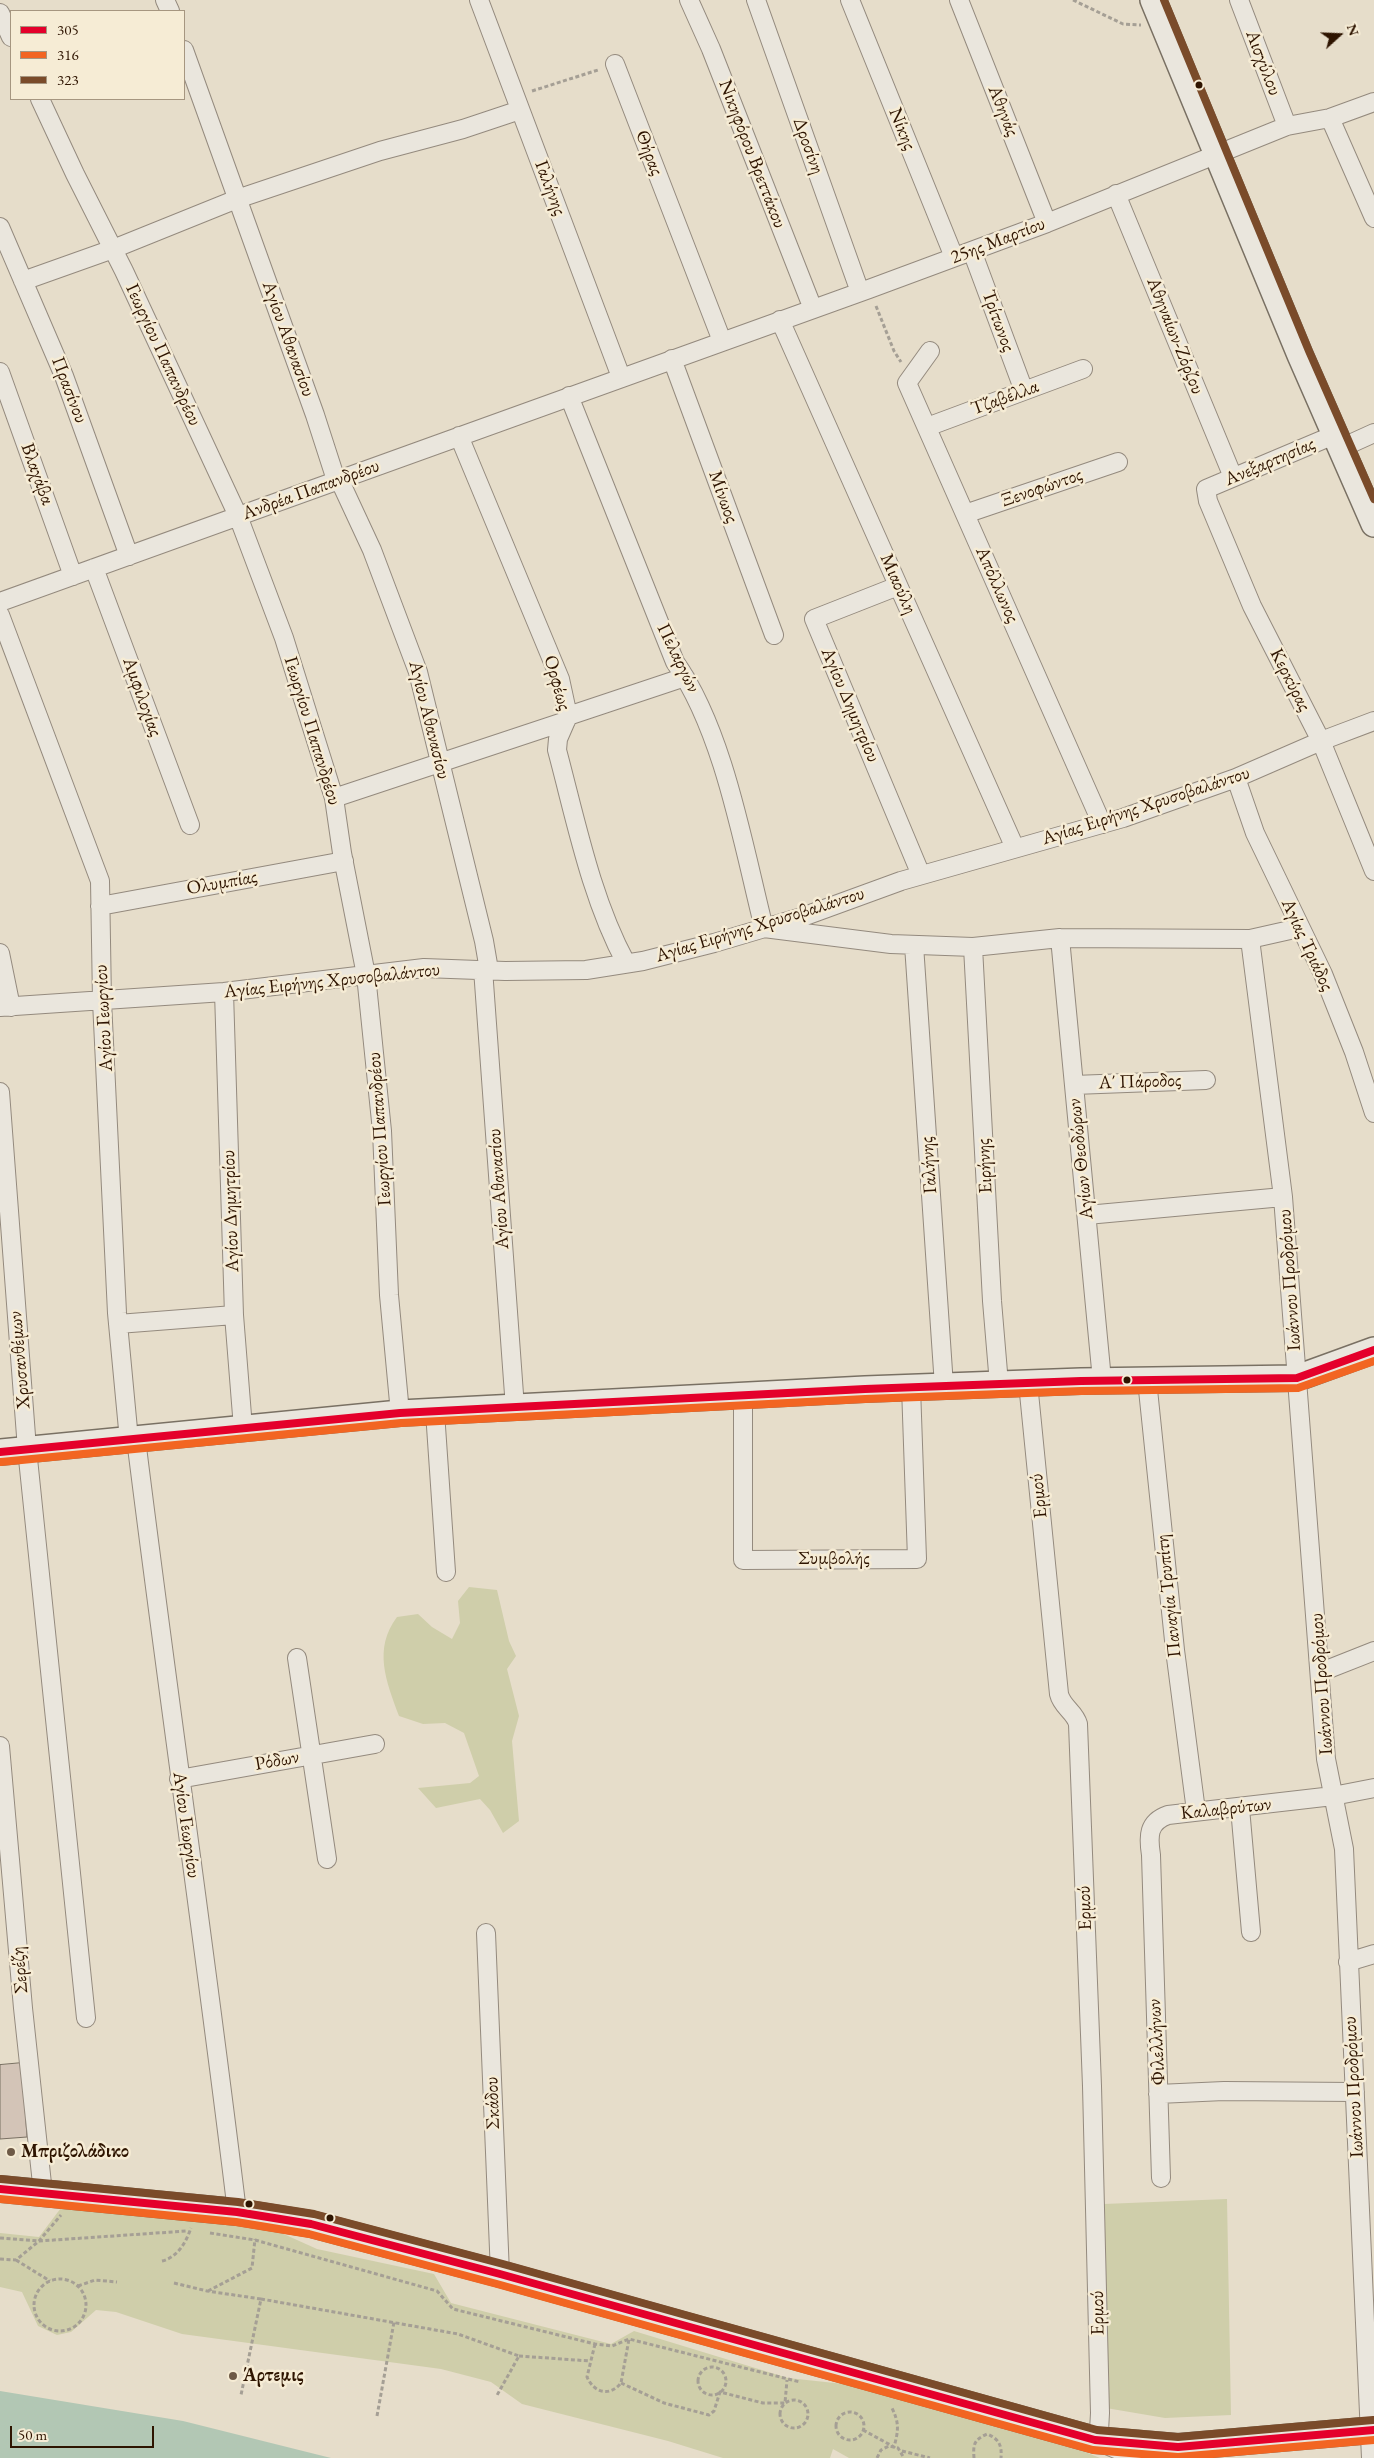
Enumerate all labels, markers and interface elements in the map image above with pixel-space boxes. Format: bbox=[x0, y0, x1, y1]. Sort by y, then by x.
legend bbox=[10, 10, 185, 100]
north arrow bbox=[1314, 10, 1364, 60]
text: 305 bbox=[57, 20, 79, 39]
text: N bbox=[1343, 21, 1363, 38]
street label: Αισχύλου bbox=[1240, 27, 1286, 99]
text: 316 bbox=[57, 45, 79, 64]
text: 323 bbox=[57, 70, 79, 89]
street label: Νικηφόρου Βρεττάκου bbox=[713, 77, 791, 231]
unlabelled marker bbox=[1194, 80, 1204, 90]
street label: Αθηνάς bbox=[983, 82, 1023, 140]
street label: Νίκης bbox=[883, 104, 921, 154]
street label: Δροσίνη bbox=[787, 115, 829, 177]
street label: Θήρας bbox=[630, 127, 668, 179]
street label: Γαλήνης bbox=[529, 157, 571, 219]
street label: 25ης Μαρτίου bbox=[948, 213, 1048, 269]
street label: Αθηναίων-Ζόρζου bbox=[1141, 274, 1209, 398]
street label: Αγίου Αθανασίου bbox=[257, 278, 319, 400]
street label: Γεωργίου Παπανδρέου bbox=[120, 280, 206, 430]
street label: Τρίτωνος bbox=[976, 287, 1020, 355]
street label: Πρασίνου bbox=[46, 353, 92, 427]
street label: Τζαβέλλα bbox=[968, 375, 1042, 421]
street label: Ανεξαρτησίας bbox=[1221, 433, 1319, 491]
street label: Βλαχάβα bbox=[15, 440, 59, 508]
street label: Ανδρέα Παπανδρέου bbox=[239, 455, 383, 525]
street label: Ξενοφώντος bbox=[998, 463, 1086, 513]
street label: Μίνωος bbox=[703, 468, 743, 526]
street label: Απόλλωνος bbox=[970, 543, 1024, 627]
street label: Μιαούλη bbox=[875, 550, 921, 618]
street label: Πελαργών bbox=[651, 620, 705, 696]
street label: Αγίου Δημητρίου bbox=[816, 644, 884, 766]
street label: Κερκύρας bbox=[1264, 645, 1316, 715]
street label: Ορφέως bbox=[538, 653, 576, 713]
street label: Αμφιλοχίας bbox=[117, 654, 167, 740]
street label: Γεωργίου Παπανδρέου bbox=[279, 654, 345, 808]
street label: Αγίου Αθανασίου bbox=[403, 658, 455, 782]
street label: Αγίας Ειρήνης Χρυσοβαλάντου bbox=[1039, 762, 1253, 850]
street label: Ολυμπίας bbox=[185, 866, 259, 900]
street label: Αγίας Ειρήνης Χρυσοβαλάντου bbox=[653, 882, 867, 968]
street label: Αγίας Τριάδος bbox=[1276, 895, 1338, 995]
street label: Αγίας Ειρήνης Χρυσοβαλάντου bbox=[223, 958, 441, 1004]
street label: Αγίου Γεωργίου bbox=[90, 964, 118, 1072]
street label: Γεωργίου Παπανδρέου bbox=[363, 1051, 397, 1207]
street label: Α΄ Πάροδος bbox=[1098, 1069, 1182, 1095]
street label: Αγίων Θεοδώρων bbox=[1063, 1097, 1099, 1221]
street label: Αγίου Αθανασίου bbox=[483, 1128, 515, 1250]
street label: Γαλήνης bbox=[916, 1136, 942, 1194]
street label: Ειρήνης bbox=[972, 1138, 998, 1194]
street label: Αγίου Δημητρίου bbox=[217, 1150, 245, 1272]
street label: Ιωάννου Προδρόμου bbox=[1274, 1208, 1306, 1352]
street label: Χρυσανθέμων bbox=[4, 1310, 36, 1410]
unlabelled marker bbox=[1122, 1375, 1132, 1385]
street label: Ερμού bbox=[1025, 1473, 1053, 1519]
street label: Παναγία Τρυπίτη bbox=[1151, 1533, 1187, 1659]
street label: Συμβολής bbox=[798, 1548, 870, 1570]
street label: Ιωάννου Προδρόμου bbox=[1306, 1612, 1338, 1756]
street label: Ρόδων bbox=[253, 1746, 301, 1776]
street label: Αγίου Γεωργίου bbox=[167, 1770, 205, 1880]
street label: Καλαβρύτων bbox=[1179, 1793, 1273, 1825]
street label: Ερμού bbox=[1073, 1885, 1097, 1931]
street label: Σερέζη bbox=[7, 1945, 33, 1995]
street label: Φιλελλήνων bbox=[1143, 1998, 1171, 2086]
street label: Ιωάννου Προδρόμου bbox=[1339, 2016, 1369, 2158]
street label: Σκάδου bbox=[481, 2076, 505, 2130]
place label: Μπριζολάδικο bbox=[21, 2141, 129, 2163]
marker: Μπριζολάδικο bbox=[5, 2146, 17, 2158]
unlabelled marker bbox=[244, 2199, 254, 2209]
unlabelled marker bbox=[325, 2213, 335, 2223]
street label: Ερμού bbox=[1086, 2290, 1110, 2336]
place label: Άρτεμις bbox=[243, 2365, 303, 2387]
marker: Άρτεμις bbox=[227, 2370, 239, 2382]
scale bar bbox=[12, 2416, 156, 2448]
text: 50 m bbox=[18, 2425, 47, 2444]

